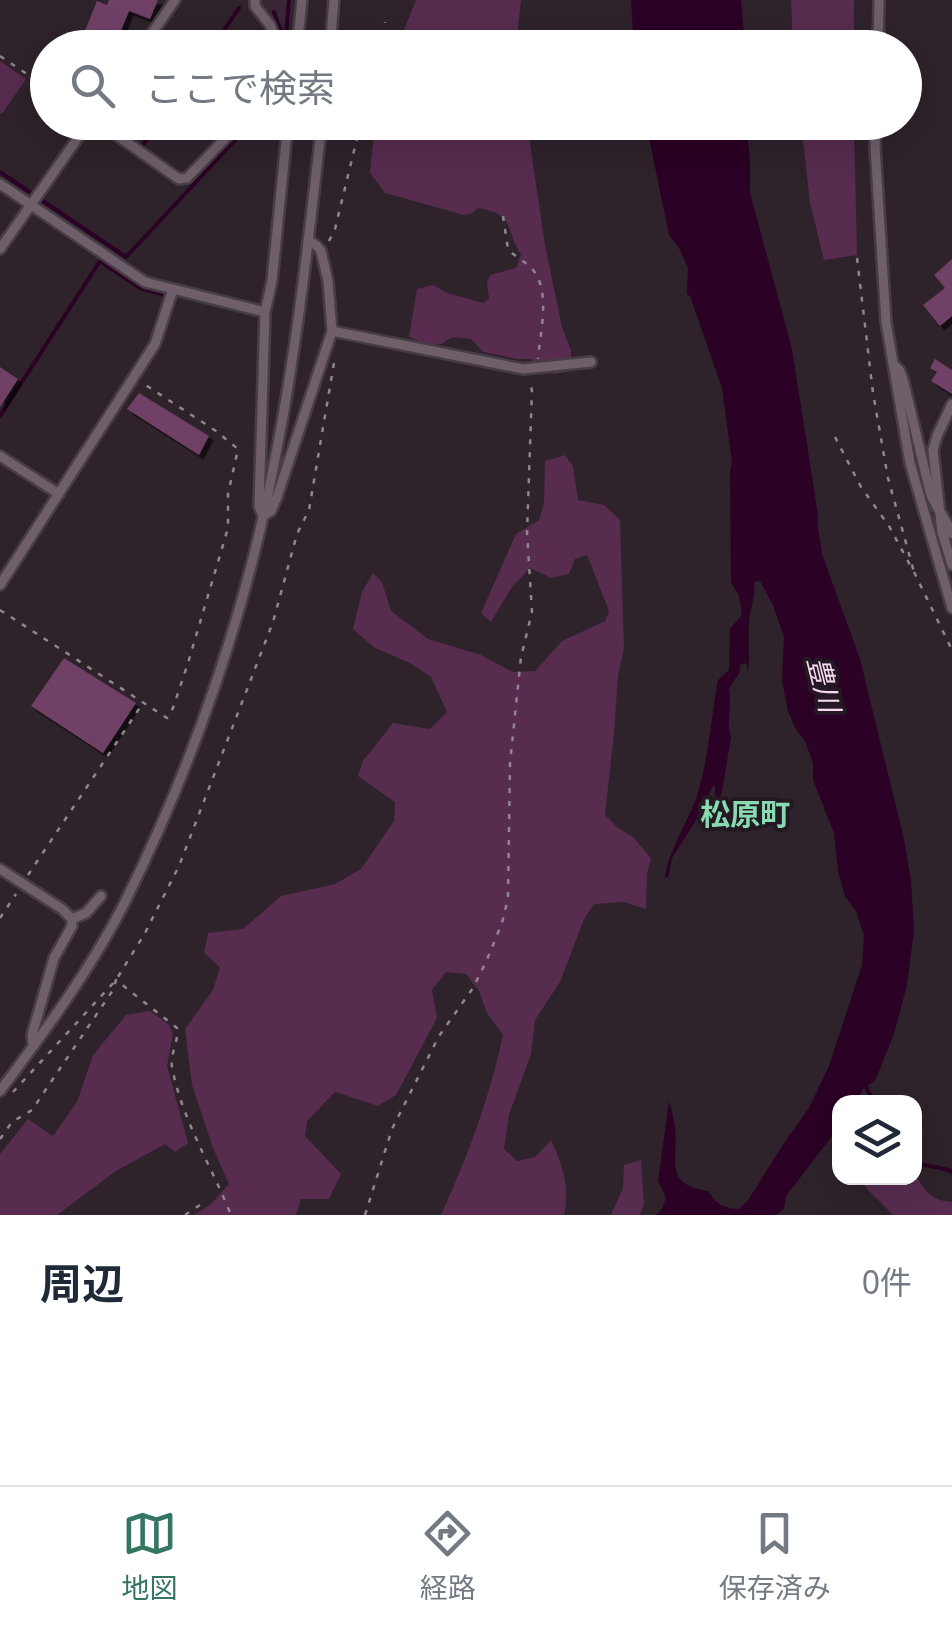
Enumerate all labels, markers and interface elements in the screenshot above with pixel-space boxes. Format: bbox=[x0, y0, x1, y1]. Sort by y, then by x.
search box bbox=[30, 30, 922, 140]
icon: search bbox=[65, 58, 120, 113]
text: ここで検索 bbox=[145, 61, 335, 113]
water label: 豊川 bbox=[800, 652, 851, 719]
district label: 松原町 bbox=[700, 793, 790, 834]
map controls bbox=[832, 1095, 922, 1185]
button: layers bbox=[832, 1095, 922, 1185]
text: 周辺 bbox=[40, 1254, 124, 1311]
text: 0件 bbox=[862, 1260, 912, 1303]
tab: 地図 bbox=[121, 1506, 177, 1606]
tab: 経路 bbox=[420, 1506, 476, 1606]
tab: 保存済み bbox=[719, 1506, 831, 1606]

